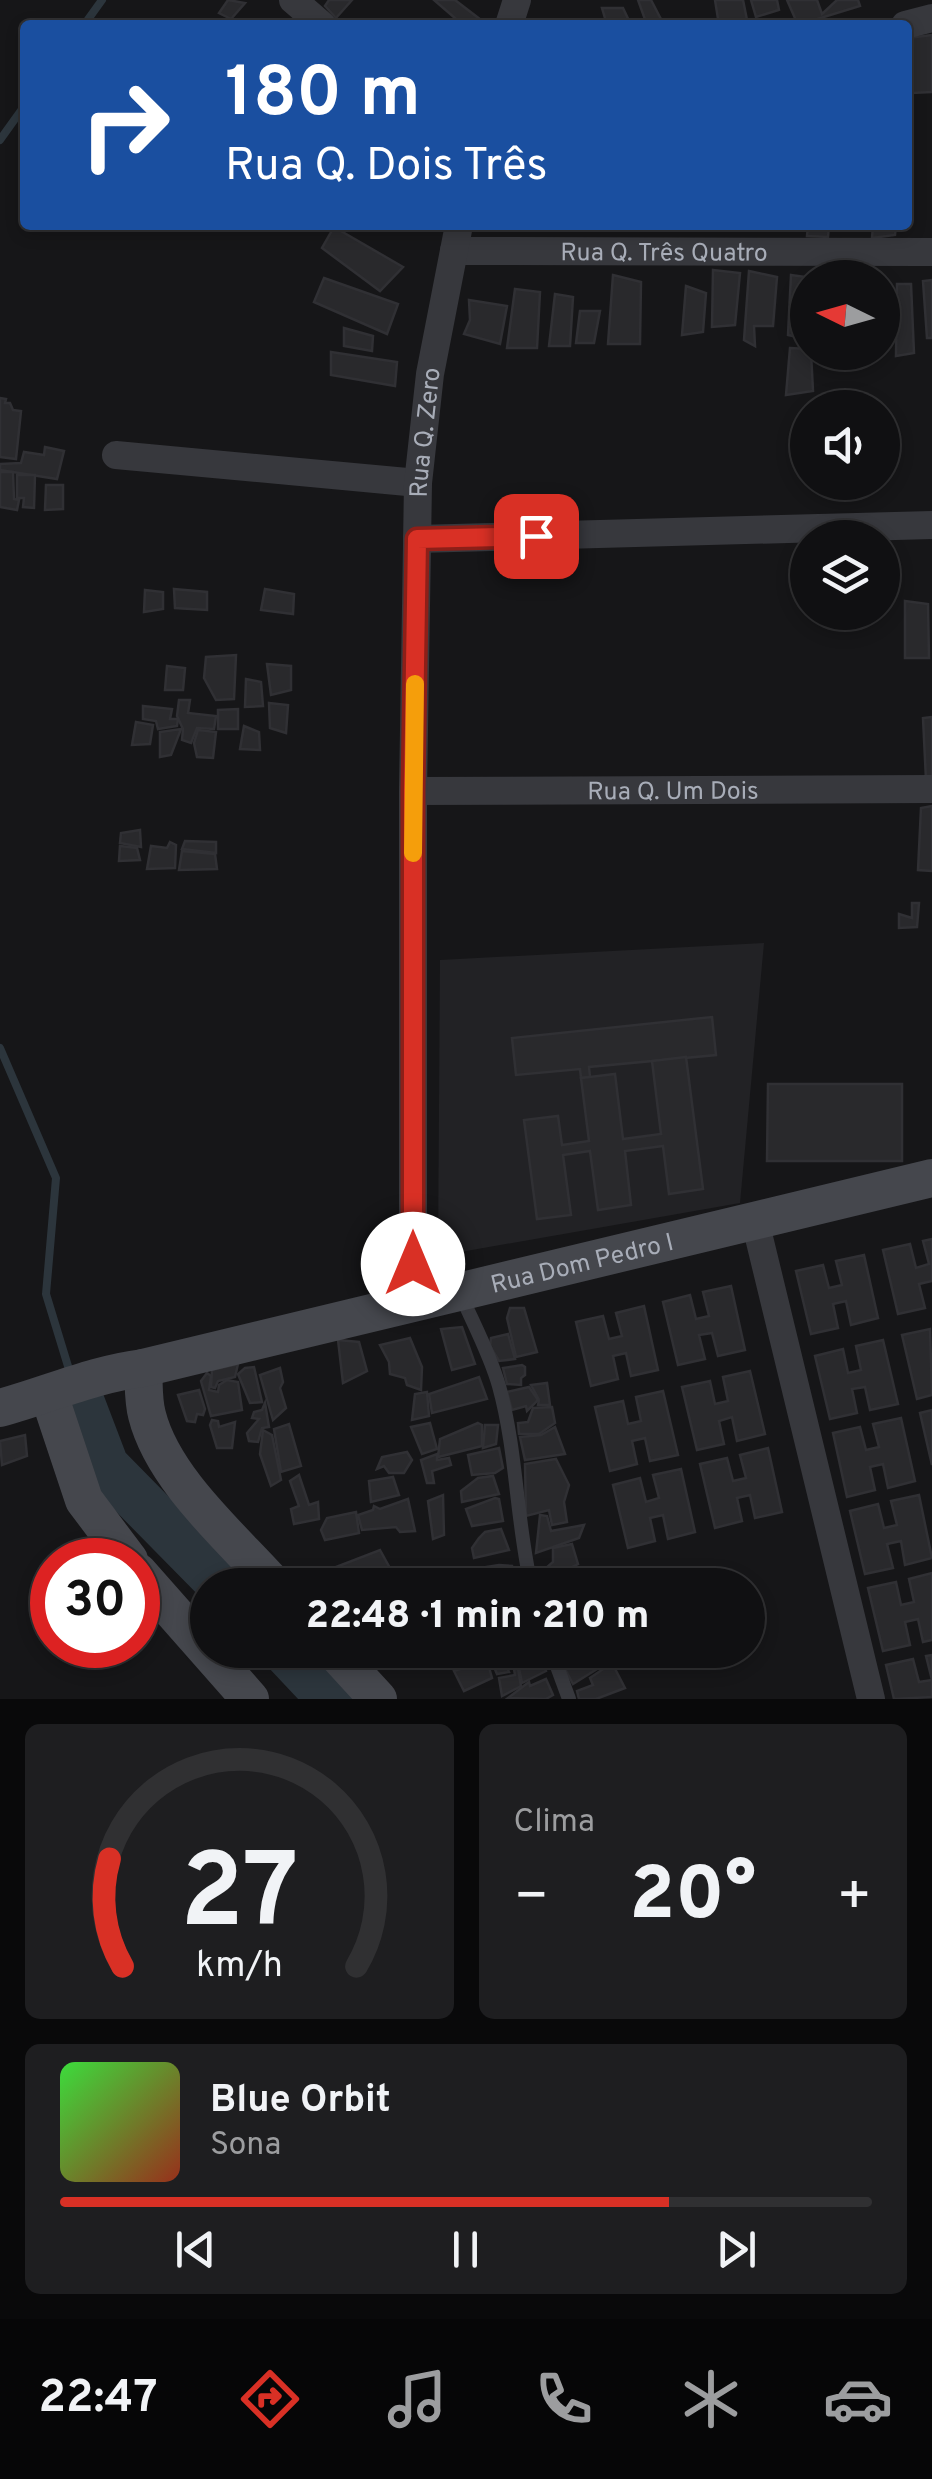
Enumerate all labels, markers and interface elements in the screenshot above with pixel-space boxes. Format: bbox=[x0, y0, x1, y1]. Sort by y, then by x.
text: 180 m bbox=[225, 52, 421, 141]
icon: right bbox=[60, 60, 190, 190]
text: Rua Q. Dois Três bbox=[225, 139, 548, 196]
street label: Rua Q. Três Quatro bbox=[560, 238, 768, 271]
north arrow bbox=[790, 260, 900, 370]
map controls bbox=[790, 260, 900, 630]
street label: Rua Q. Zero bbox=[405, 366, 450, 498]
button: sound bbox=[790, 390, 900, 500]
pin bbox=[494, 494, 579, 579]
icon: arrive bbox=[509, 509, 564, 564]
button: layers bbox=[790, 520, 900, 630]
street label: Rua Q. Um Dois bbox=[587, 777, 759, 809]
position arrow bbox=[361, 1212, 465, 1316]
street label: Rua Dom Pedro I bbox=[488, 1228, 677, 1303]
speed limit sign: 30 bbox=[30, 1538, 160, 1668]
text: 22:48 · 1 min · 210 m bbox=[306, 1593, 649, 1642]
text: Clima bbox=[514, 1803, 595, 1843]
text: 27 bbox=[180, 1832, 298, 1964]
text: 20° bbox=[629, 1851, 756, 1946]
text: − bbox=[514, 1864, 549, 1934]
text: + bbox=[837, 1864, 872, 1934]
text: km/h bbox=[196, 1944, 283, 1990]
text: Blue Orbit bbox=[210, 2077, 391, 2126]
text: Sona bbox=[210, 2126, 281, 2166]
icon: previous bbox=[168, 2222, 223, 2277]
icon: pause bbox=[438, 2222, 493, 2277]
icon: next bbox=[709, 2222, 764, 2277]
icon: directions bbox=[235, 2364, 305, 2434]
icon: music bbox=[382, 2364, 452, 2434]
icon: phone bbox=[529, 2364, 599, 2434]
icon: climate bbox=[676, 2364, 746, 2434]
icon: car bbox=[823, 2364, 893, 2434]
text: 22:47 bbox=[39, 2371, 158, 2428]

